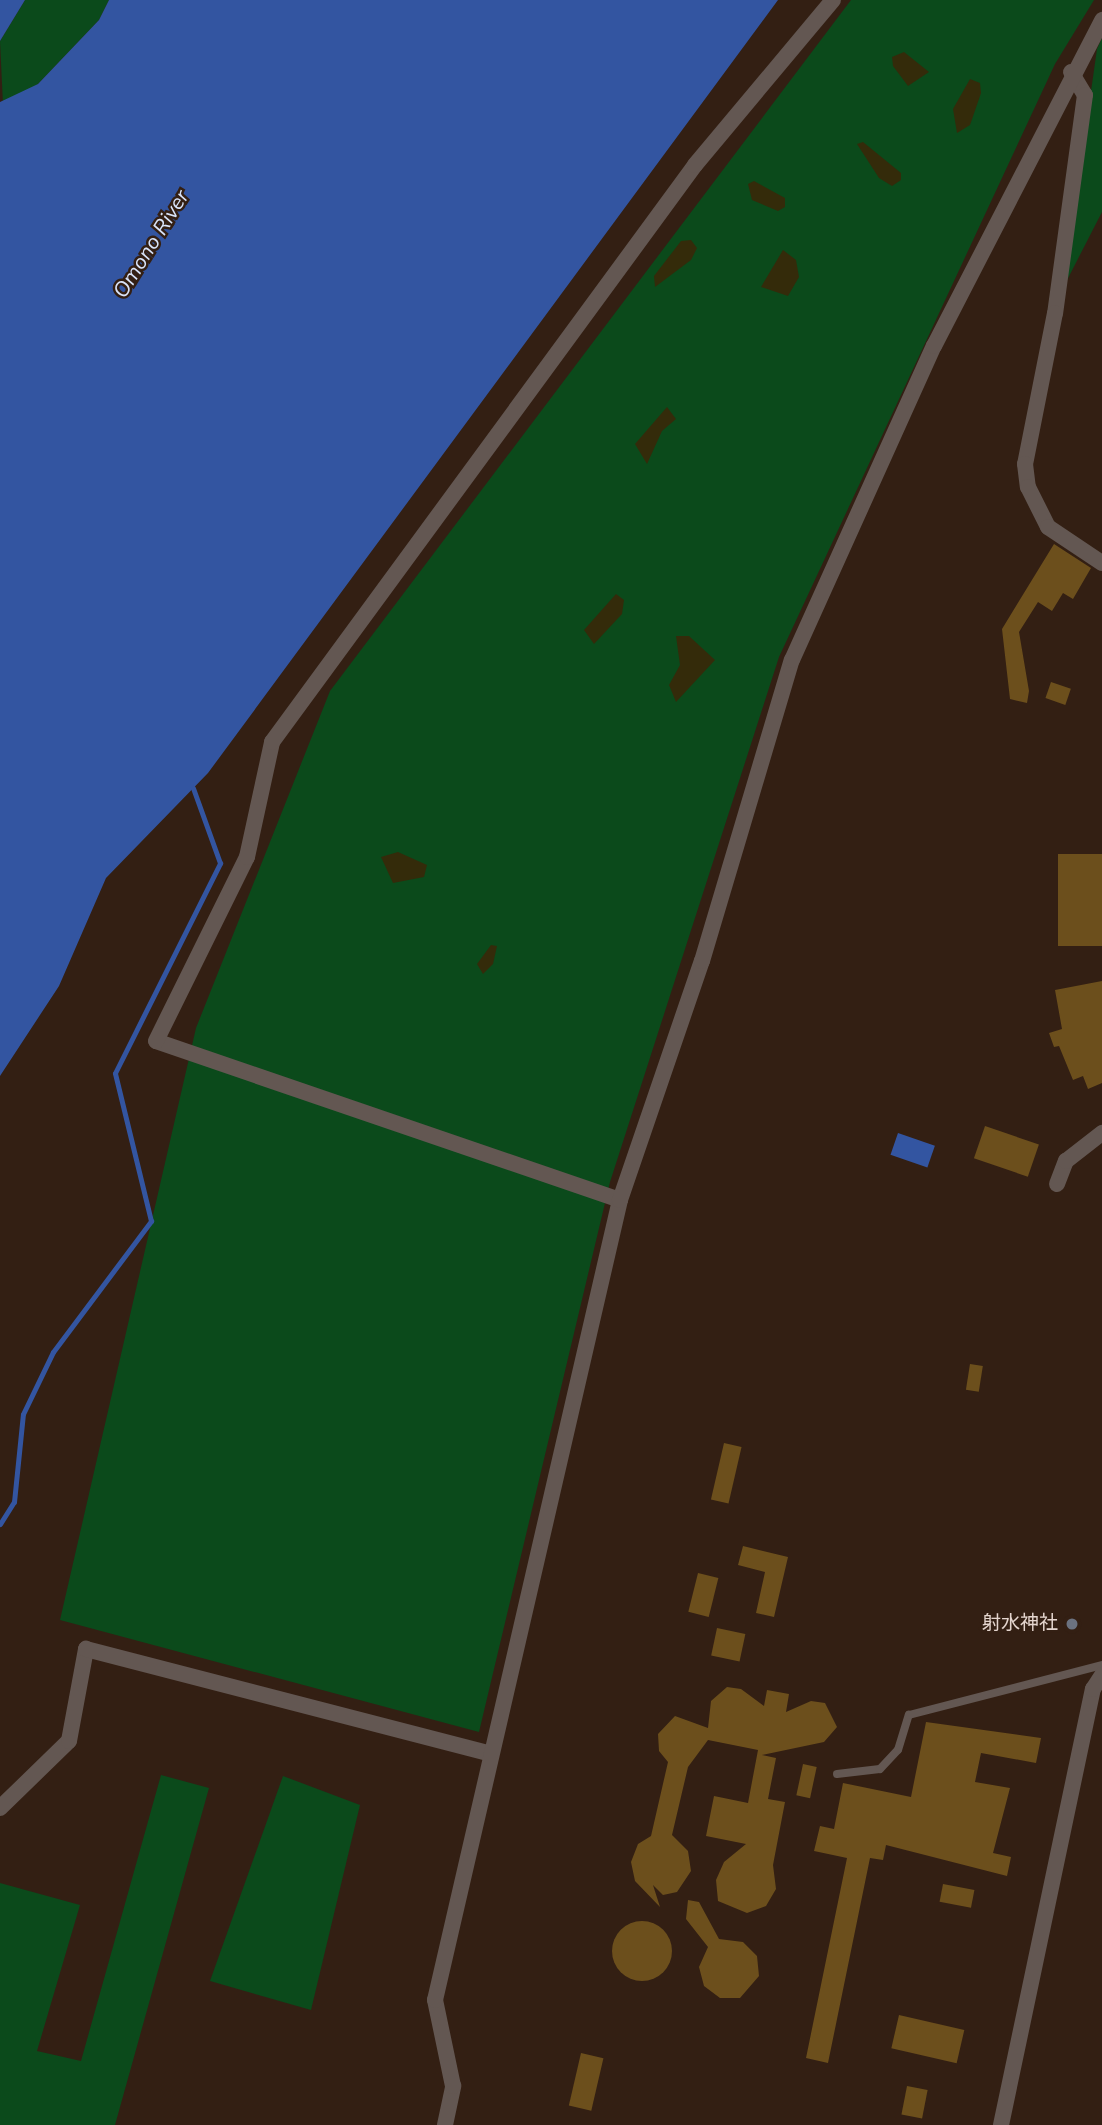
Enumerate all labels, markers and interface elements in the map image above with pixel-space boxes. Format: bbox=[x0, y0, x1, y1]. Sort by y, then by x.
water label: Omono River bbox=[108, 185, 194, 303]
place label: 射水神社 bbox=[982, 1613, 1058, 1635]
marker: 射水神社 bbox=[1064, 1616, 1080, 1632]

